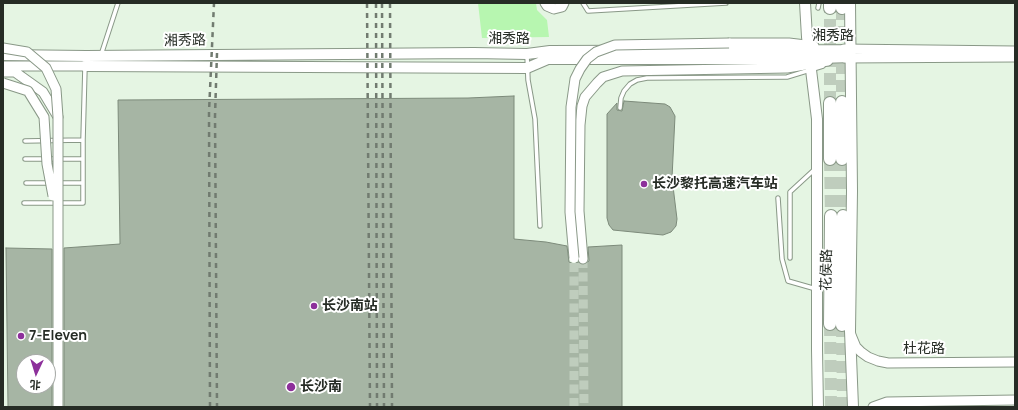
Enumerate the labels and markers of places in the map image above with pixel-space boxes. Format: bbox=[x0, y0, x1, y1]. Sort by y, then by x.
place label: 长沙黎托高速汽车站 bbox=[652, 176, 778, 192]
marker: 长沙黎托高速汽车站 bbox=[639, 179, 649, 189]
place label: 长沙南站 bbox=[322, 298, 378, 314]
marker: 长沙南站 bbox=[309, 301, 319, 311]
place label: 7-Eleven bbox=[29, 328, 87, 344]
marker: 7-Eleven bbox=[16, 331, 26, 341]
place label: 长沙南 bbox=[300, 379, 342, 395]
marker: 长沙南 bbox=[285, 381, 297, 393]

